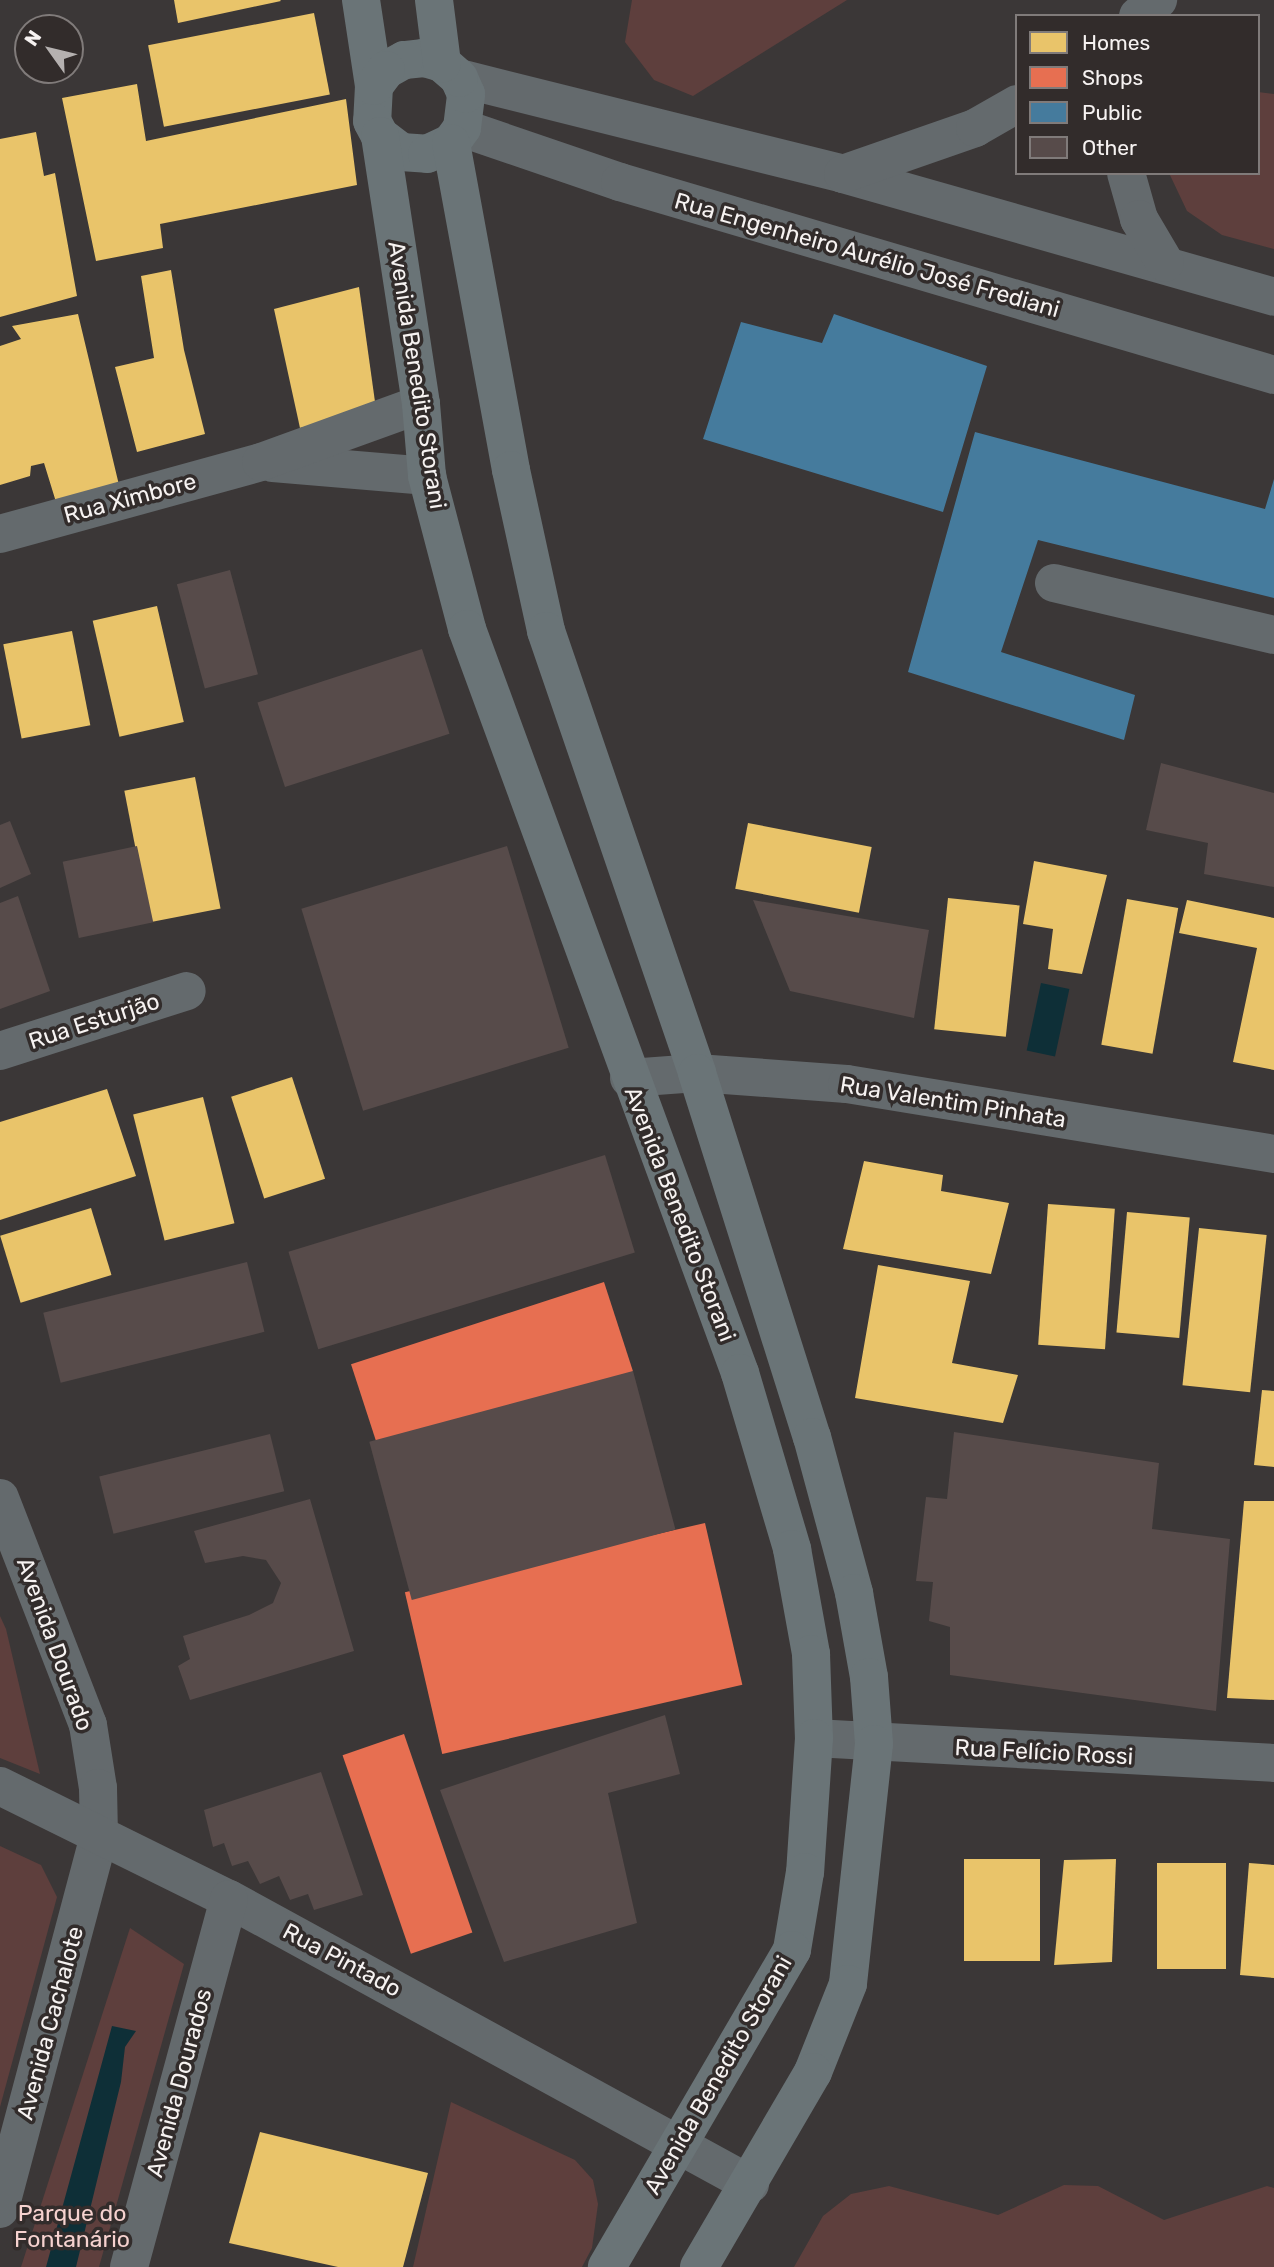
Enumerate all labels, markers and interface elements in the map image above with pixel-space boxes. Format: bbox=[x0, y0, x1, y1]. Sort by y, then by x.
north arrow bbox=[14, 14, 84, 84]
legend bbox=[1015, 14, 1260, 175]
text: N bbox=[19, 26, 46, 50]
text: Homes bbox=[1082, 30, 1150, 55]
text: Shops bbox=[1082, 65, 1143, 90]
text: Public bbox=[1082, 100, 1142, 125]
text: Other bbox=[1082, 135, 1137, 160]
street label: Rua Engenheiro Aurélio José Frediani bbox=[671, 187, 1063, 323]
street label: Avenida Benedito Storani bbox=[382, 239, 452, 511]
street label: Rua Ximbore bbox=[61, 467, 199, 529]
street label: Rua Esturjão bbox=[25, 987, 163, 1055]
street label: Rua Valentim Pinhata bbox=[838, 1070, 1068, 1134]
street label: Avenida Benedito Storani bbox=[619, 1083, 741, 1345]
street label: Avenida Dourado bbox=[11, 1554, 99, 1734]
street label: Rua Felício Rossi bbox=[954, 1734, 1134, 1770]
street label: Rua Pintado bbox=[278, 1917, 406, 2003]
street label: Avenida Cachalote bbox=[11, 1923, 89, 2123]
street label: Avenida Benedito Storani bbox=[638, 1951, 798, 2199]
street label: Avenida Dourados bbox=[141, 1986, 217, 2180]
park label: Parque do Fontanário bbox=[14, 2199, 130, 2253]

